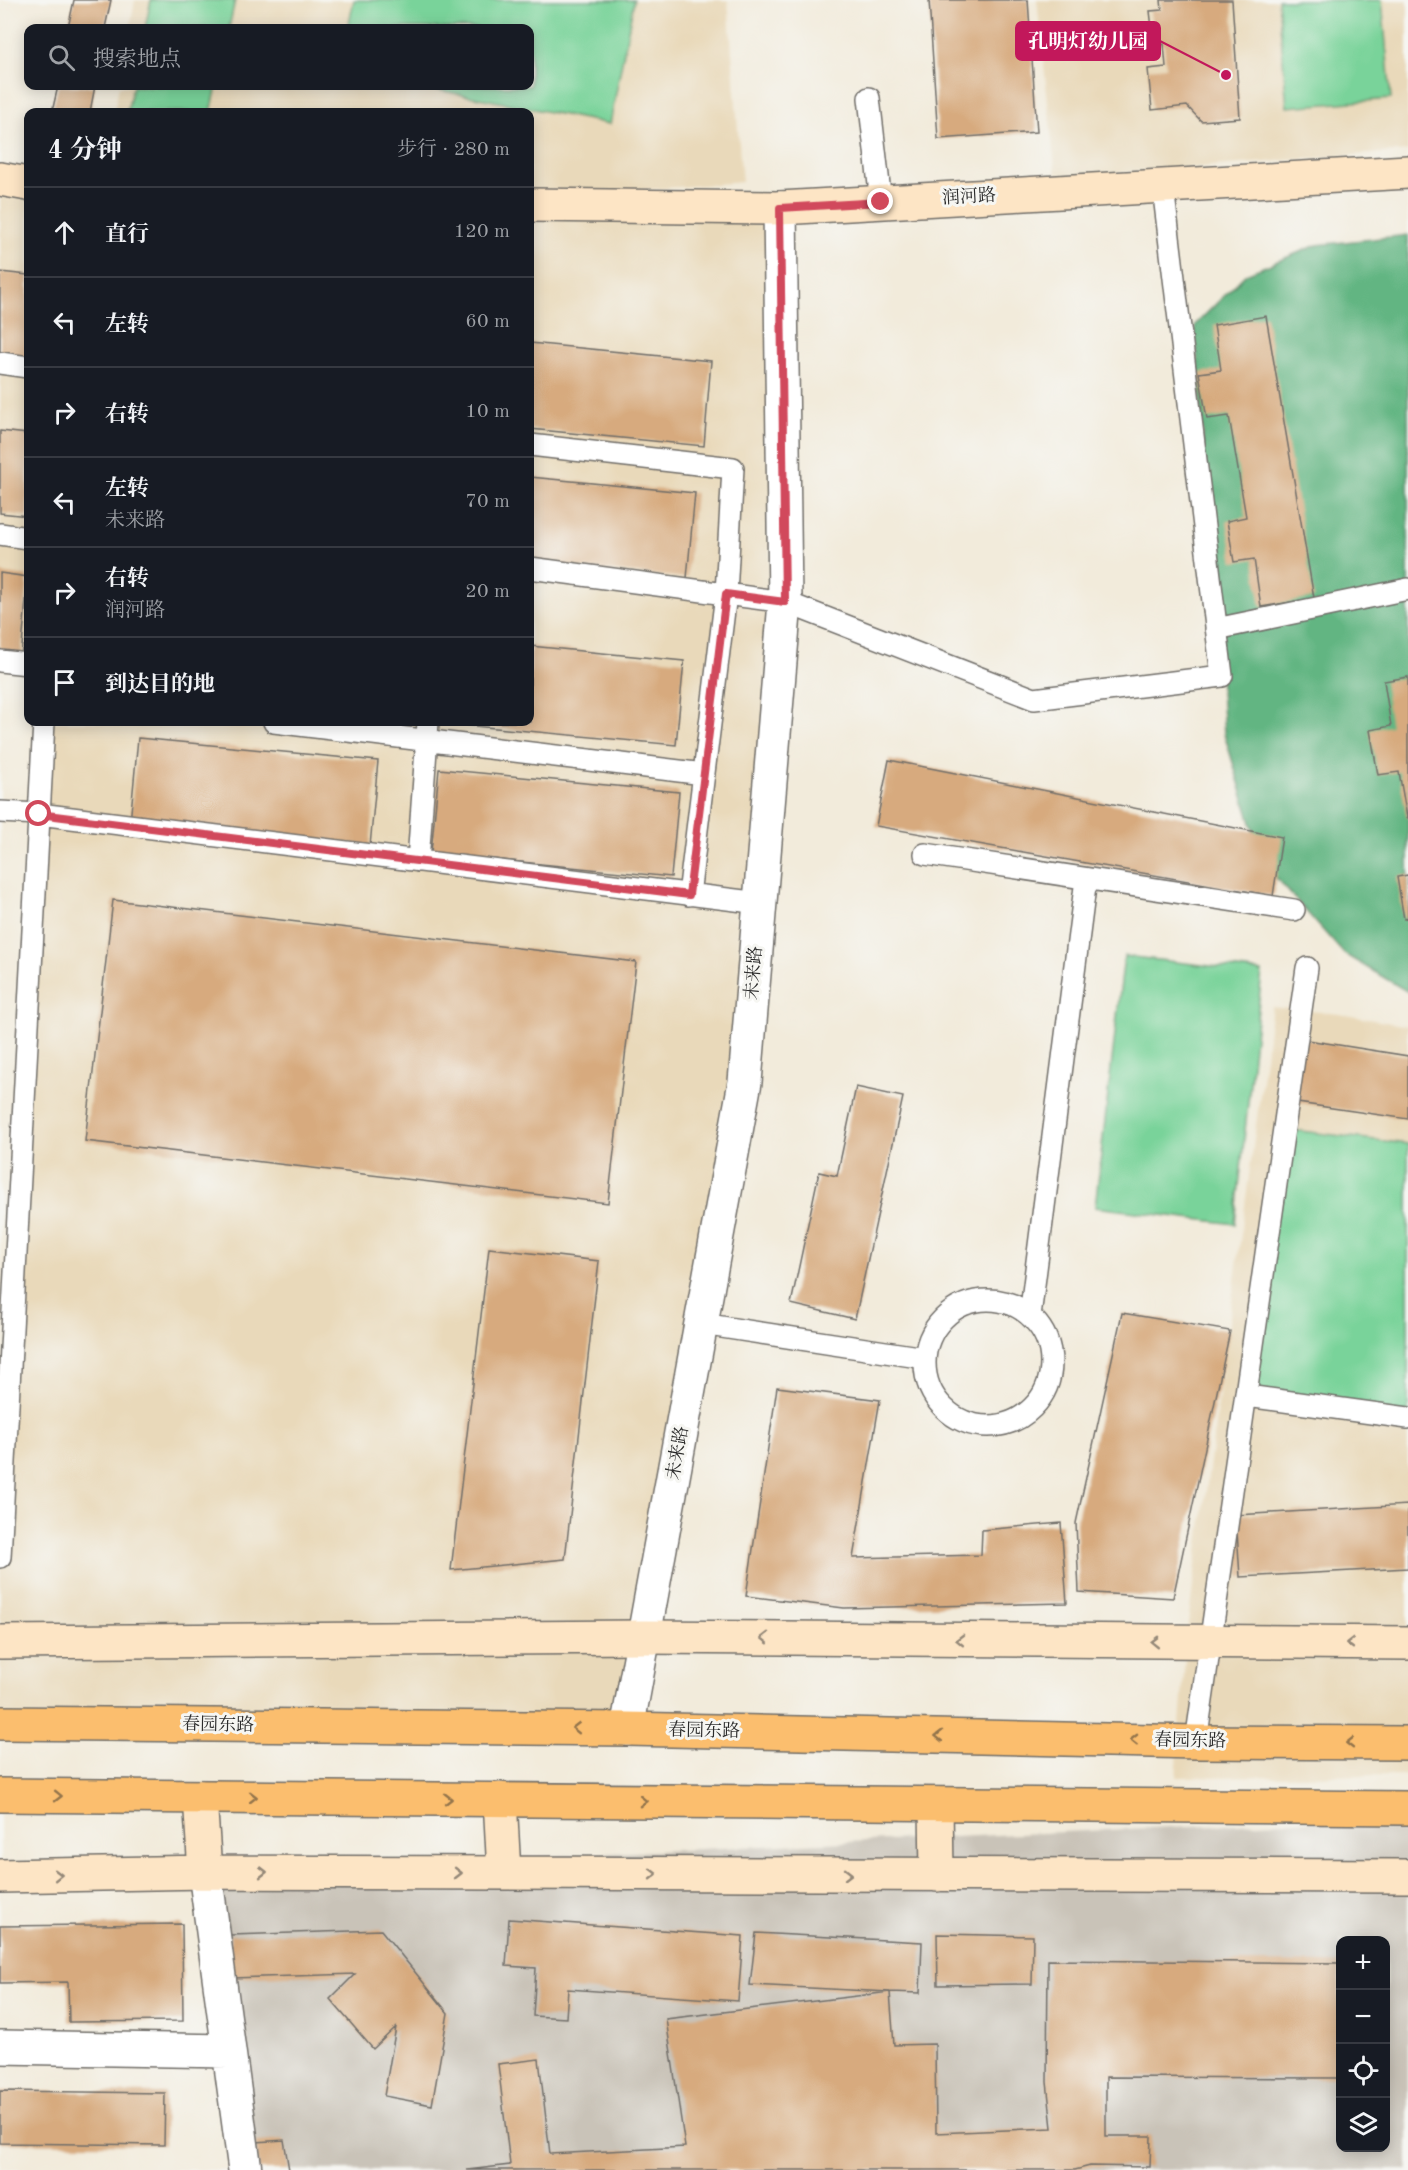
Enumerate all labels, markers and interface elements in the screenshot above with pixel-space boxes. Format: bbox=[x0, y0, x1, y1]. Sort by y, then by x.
callout: 孔明灯幼儿园 bbox=[1016, 22, 1160, 60]
search box bbox=[24, 24, 534, 90]
text: 孔明灯幼儿园 bbox=[1028, 31, 1148, 53]
icon: search bbox=[45, 41, 78, 74]
text: 搜索地点 bbox=[93, 49, 181, 71]
text: 4 分钟 bbox=[48, 138, 122, 164]
text: 步行 · 280 m bbox=[397, 140, 510, 160]
street label: 润河路 bbox=[941, 185, 996, 207]
route end bbox=[867, 188, 893, 214]
icon: ahead bbox=[48, 216, 81, 249]
text: 120 m bbox=[454, 222, 510, 242]
text: 直行 bbox=[105, 224, 149, 246]
icon: left bbox=[48, 306, 81, 339]
text: 60 m bbox=[465, 312, 510, 332]
text: 左转 bbox=[105, 314, 149, 336]
icon: right bbox=[48, 396, 81, 429]
text: 10 m bbox=[465, 402, 510, 422]
text: 右转 bbox=[105, 404, 149, 426]
text: 左转 bbox=[105, 478, 149, 500]
icon: left bbox=[48, 486, 81, 519]
text: 70 m bbox=[465, 492, 510, 512]
text: 未来路 bbox=[105, 511, 165, 531]
text: 右转 bbox=[105, 568, 149, 590]
icon: right bbox=[48, 576, 81, 609]
text: 20 m bbox=[465, 582, 510, 602]
text: 润河路 bbox=[105, 601, 165, 621]
icon: arrive bbox=[48, 666, 81, 699]
text: 到达目的地 bbox=[105, 674, 215, 696]
route start bbox=[25, 800, 51, 826]
street label: 未来路 bbox=[741, 945, 765, 1001]
street label: 未来路 bbox=[662, 1425, 692, 1481]
one-way arrow bbox=[760, 1632, 769, 1645]
one-way arrow bbox=[955, 1634, 964, 1647]
one-way arrow bbox=[1150, 1636, 1159, 1649]
one-way arrow bbox=[1345, 1637, 1354, 1649]
street label: 春园东路 bbox=[182, 1713, 254, 1735]
street label: 春园东路 bbox=[668, 1719, 740, 1741]
one-way arrow bbox=[571, 1722, 580, 1735]
street label: 春园东路 bbox=[1154, 1729, 1226, 1751]
one-way arrow bbox=[934, 1730, 943, 1742]
one-way arrow bbox=[1129, 1734, 1138, 1746]
one-way arrow bbox=[1345, 1737, 1354, 1749]
one-way arrow bbox=[54, 1789, 63, 1802]
one-way arrow bbox=[249, 1791, 258, 1803]
one-way arrow bbox=[444, 1793, 453, 1805]
one-way arrow bbox=[639, 1795, 648, 1807]
one-way arrow bbox=[259, 1866, 268, 1878]
one-way arrow bbox=[454, 1867, 463, 1879]
one-way arrow bbox=[649, 1867, 658, 1880]
one-way arrow bbox=[844, 1868, 853, 1880]
one-way arrow bbox=[54, 1869, 63, 1881]
map controls bbox=[1336, 1936, 1390, 2152]
button: + bbox=[1336, 1936, 1390, 1990]
button: − bbox=[1336, 1990, 1390, 2044]
button: locate bbox=[1336, 2044, 1390, 2098]
button: layers bbox=[1336, 2098, 1390, 2152]

